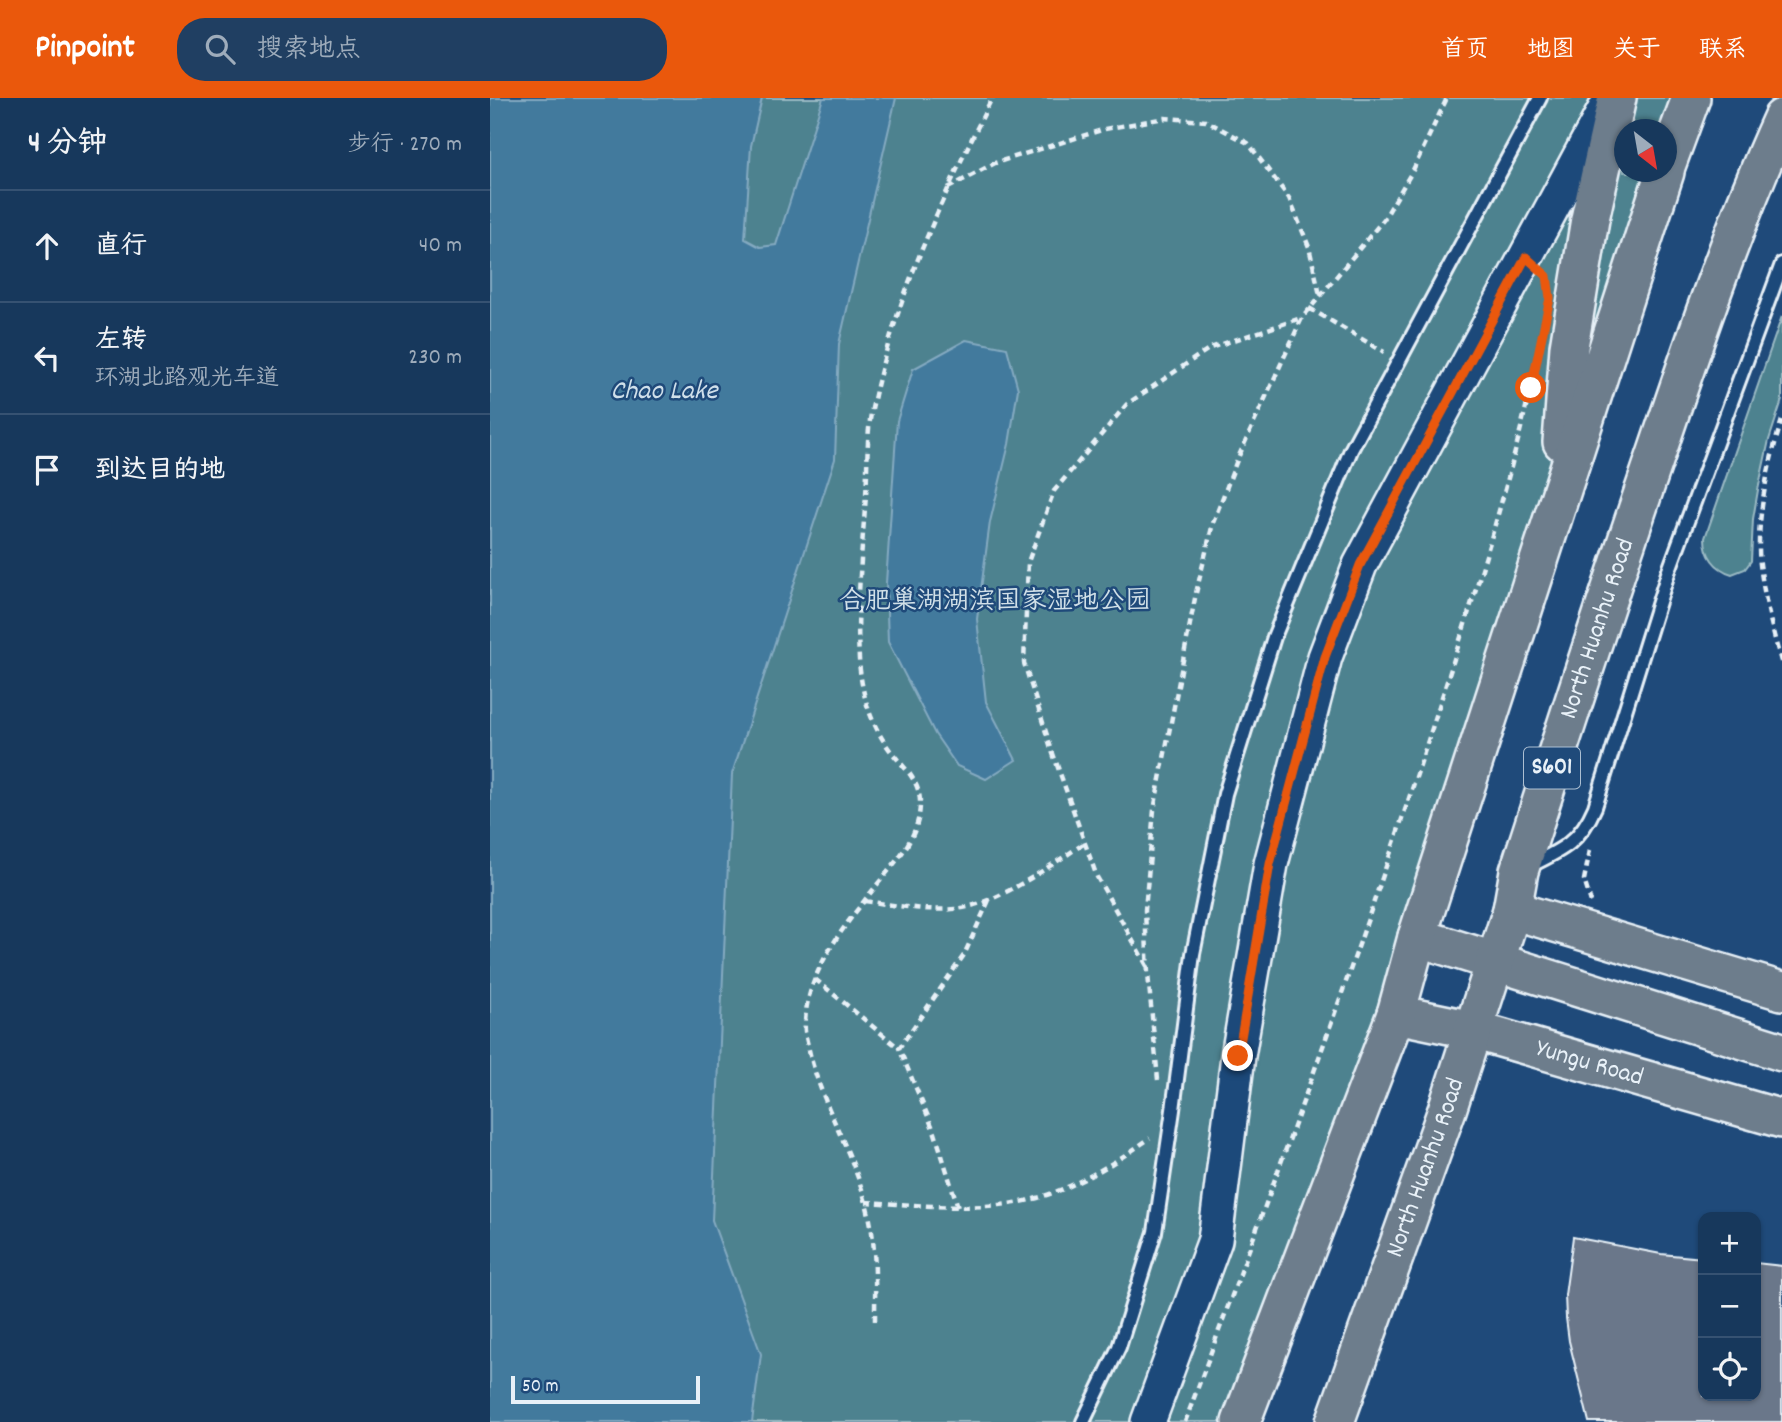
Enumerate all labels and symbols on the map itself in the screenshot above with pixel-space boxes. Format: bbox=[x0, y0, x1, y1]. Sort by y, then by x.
north arrow bbox=[1614, 119, 1677, 182]
route start bbox=[1515, 372, 1546, 403]
water label: Chao Lake bbox=[610, 373, 719, 413]
street label: North Huanhu Road bbox=[1551, 534, 1645, 724]
park label: 合肥巢湖湖滨国家湿地公园 bbox=[839, 584, 1151, 621]
road number: S601 bbox=[1524, 748, 1580, 788]
street label: Yungu Road bbox=[1532, 1031, 1648, 1097]
route end bbox=[1222, 1040, 1253, 1071]
street label: North Huanhu Road bbox=[1377, 1073, 1475, 1263]
scale bar bbox=[511, 1373, 700, 1405]

